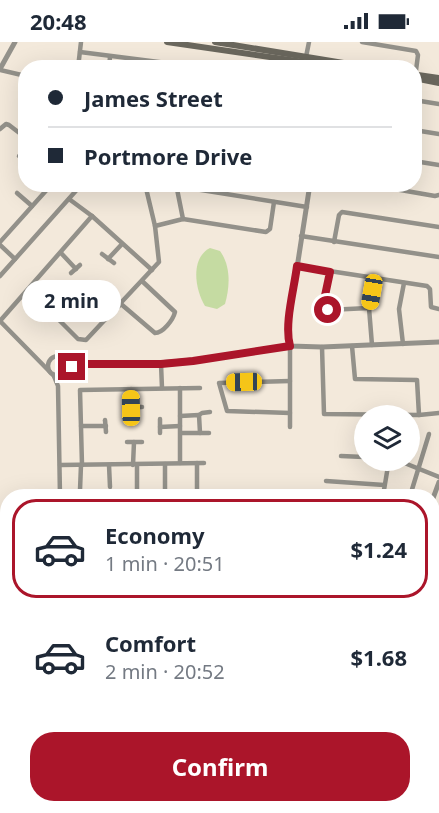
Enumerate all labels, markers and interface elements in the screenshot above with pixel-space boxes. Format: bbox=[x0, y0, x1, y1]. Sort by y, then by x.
text: 20:48 bbox=[30, 6, 87, 36]
text: James Street bbox=[84, 83, 223, 113]
text: Portmore Drive bbox=[84, 141, 252, 171]
car bbox=[360, 273, 384, 311]
callout: 2 min bbox=[22, 280, 122, 322]
text: 2 min bbox=[44, 287, 99, 314]
route start bbox=[314, 296, 341, 323]
route end bbox=[58, 353, 85, 380]
car bbox=[226, 373, 262, 391]
car bbox=[122, 390, 140, 426]
map controls bbox=[354, 405, 420, 471]
button: layers bbox=[354, 405, 420, 471]
text: Economy bbox=[105, 520, 204, 550]
icon: car bbox=[33, 522, 87, 576]
text: $1.24 bbox=[350, 534, 407, 564]
text: 1 min · 20:51 bbox=[105, 550, 225, 577]
text: Comfort bbox=[105, 628, 196, 658]
icon: car bbox=[33, 630, 87, 684]
text: $1.68 bbox=[350, 642, 407, 672]
text: 2 min · 20:52 bbox=[105, 658, 225, 685]
button: Confirm bbox=[30, 732, 410, 801]

